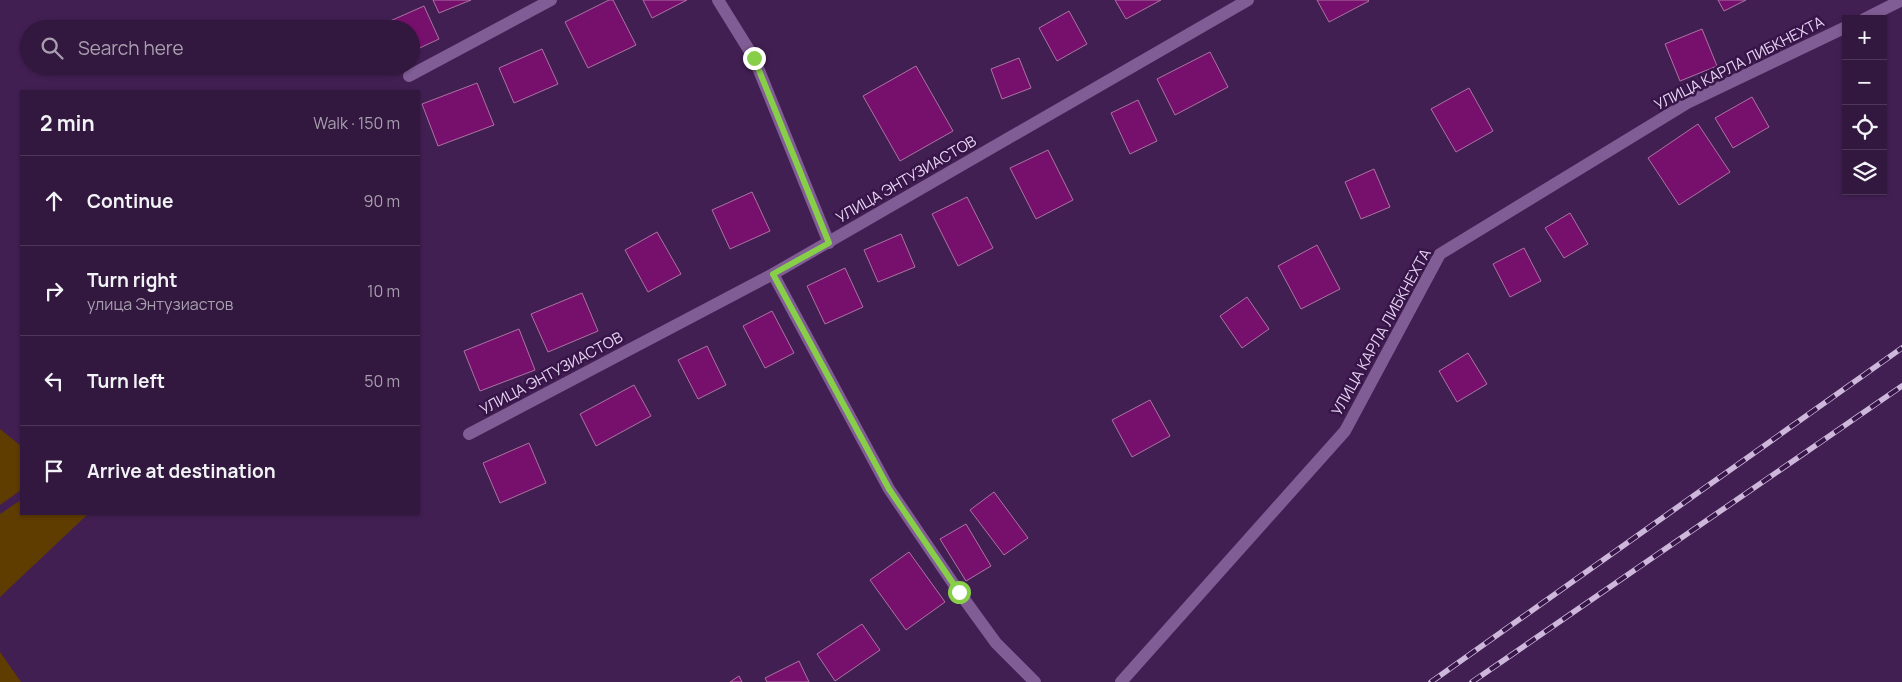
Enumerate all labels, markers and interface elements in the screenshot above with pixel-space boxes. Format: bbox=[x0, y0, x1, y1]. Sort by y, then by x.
street label: УЛИЦА КАРЛА ЛИБКНЕХТА bbox=[1651, 11, 1828, 115]
map controls bbox=[1842, 15, 1887, 195]
button: + bbox=[1842, 15, 1887, 60]
search box bbox=[20, 20, 420, 75]
icon: search bbox=[38, 34, 66, 62]
text: Search here bbox=[78, 35, 184, 61]
route end bbox=[743, 47, 766, 70]
button: − bbox=[1842, 60, 1887, 105]
button: locate bbox=[1842, 105, 1887, 150]
text: 2 min bbox=[40, 109, 95, 137]
text: Walk · 150 m bbox=[313, 112, 400, 134]
street label: УЛИЦА ЭНТУЗИАСТОВ bbox=[832, 130, 980, 228]
button: layers bbox=[1842, 150, 1887, 195]
icon: ahead bbox=[40, 187, 68, 215]
text: Continue bbox=[87, 188, 173, 214]
text: 90 m bbox=[364, 190, 400, 212]
street label: УЛИЦА КАРЛА ЛИБКНЕХТА bbox=[1326, 244, 1436, 419]
text: Turn right bbox=[87, 267, 177, 293]
icon: right bbox=[40, 277, 68, 305]
text: 10 m bbox=[367, 280, 400, 302]
text: улица Энтузиастов bbox=[87, 293, 233, 315]
street label: УЛИЦА ЭНТУЗИАСТОВ bbox=[476, 326, 626, 420]
icon: left bbox=[40, 367, 68, 395]
text: Turn left bbox=[87, 368, 165, 394]
text: 50 m bbox=[364, 370, 400, 392]
icon: arrive bbox=[40, 457, 68, 485]
text: Arrive at destination bbox=[87, 458, 276, 484]
route start bbox=[948, 581, 971, 604]

